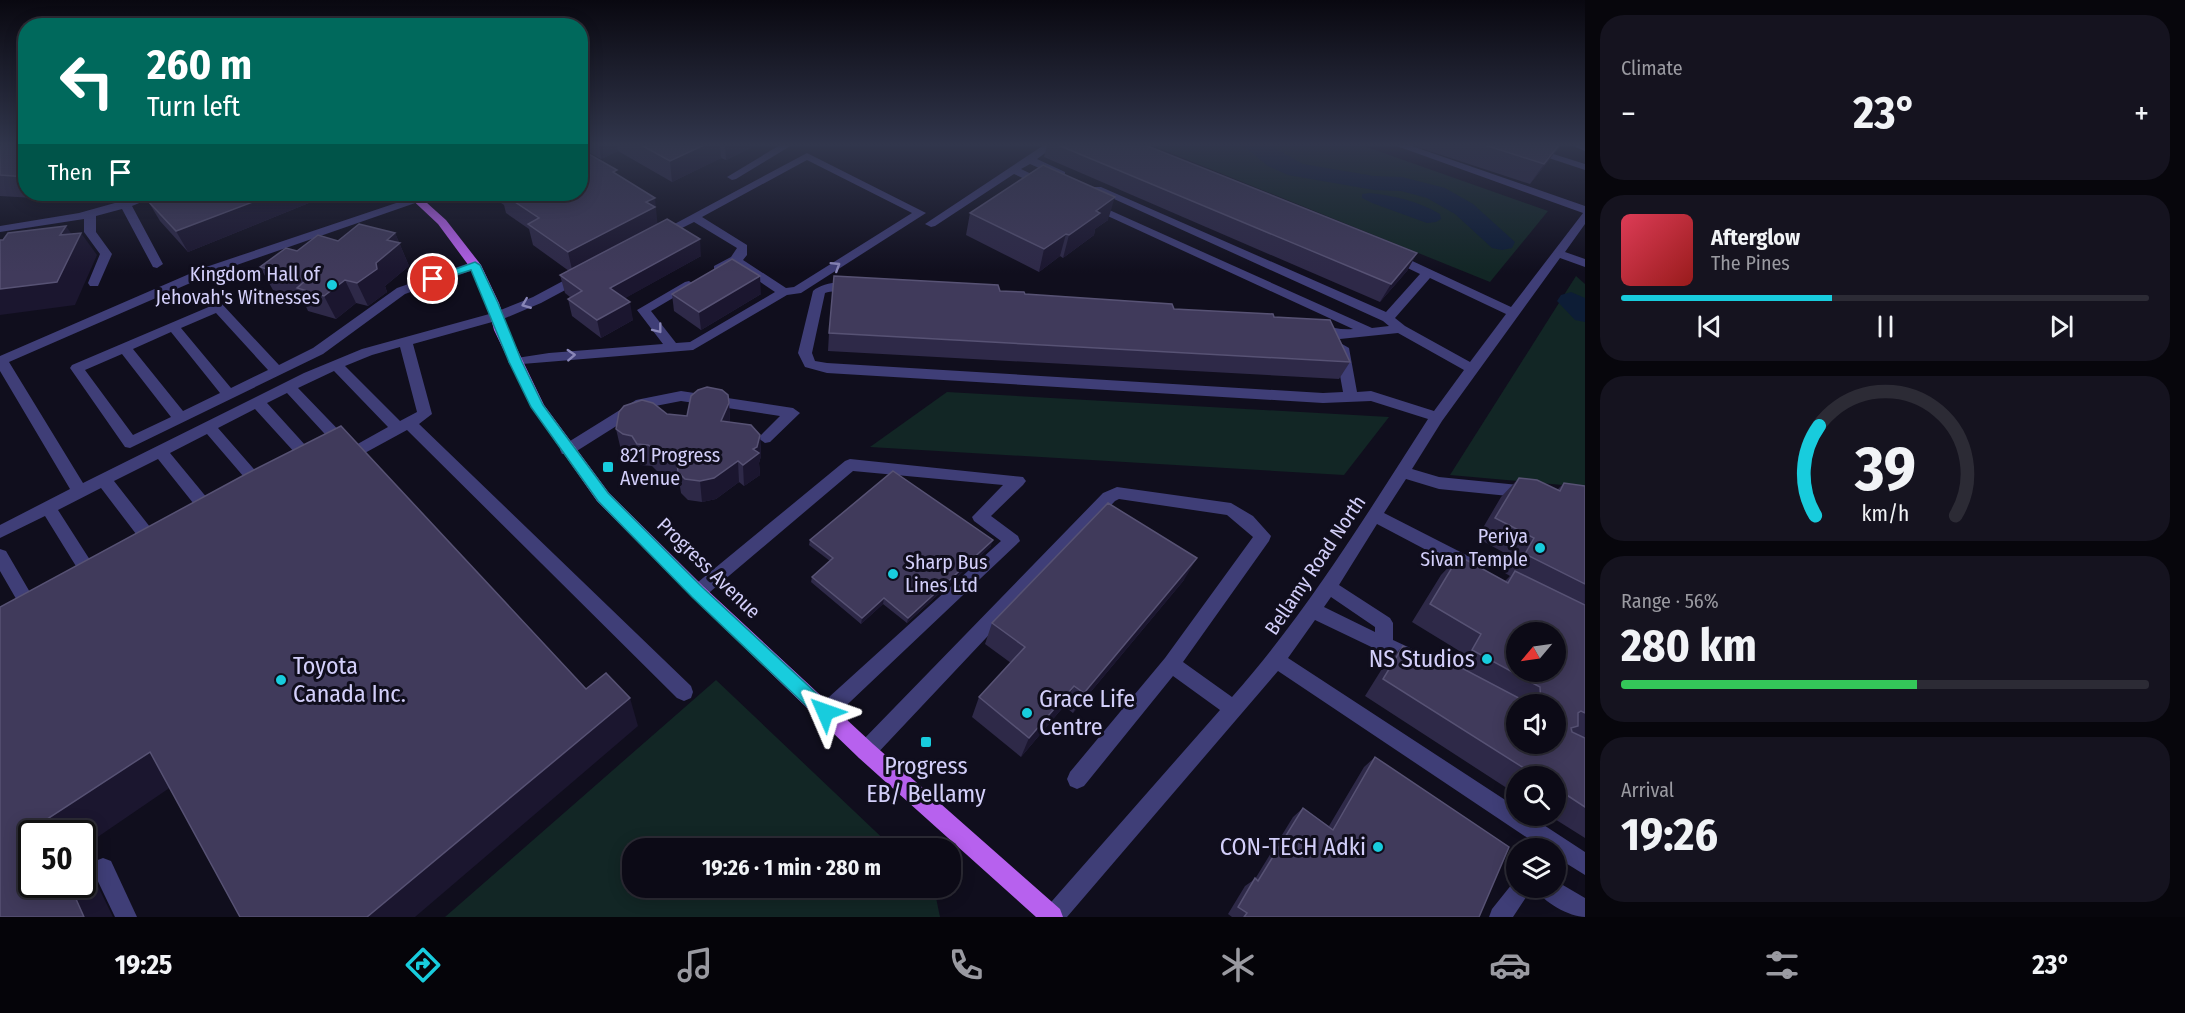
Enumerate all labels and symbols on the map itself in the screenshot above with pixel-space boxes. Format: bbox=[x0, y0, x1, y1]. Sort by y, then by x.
pin bbox=[407, 253, 458, 304]
one-way arrow bbox=[830, 261, 840, 273]
place label: Kingdom Hall of Jehovah's Witnesses bbox=[156, 262, 322, 309]
marker: Kingdom Hall of Jehovah's Witnesses bbox=[325, 278, 339, 292]
one-way arrow bbox=[521, 297, 532, 309]
one-way arrow bbox=[650, 322, 661, 333]
one-way arrow bbox=[567, 349, 576, 362]
place label: 821 Progress Avenue bbox=[620, 443, 720, 490]
marker: 821 Progress Avenue bbox=[601, 460, 615, 474]
street label: Bellamy Road North bbox=[1260, 491, 1370, 639]
street label: Progress Avenue bbox=[652, 513, 766, 623]
place label: Periya Sivan Temple bbox=[1420, 524, 1528, 571]
marker: Periya Sivan Temple bbox=[1533, 541, 1547, 555]
place label: Sharp Bus Lines Ltd bbox=[905, 550, 988, 597]
marker: Sharp Bus Lines Ltd bbox=[886, 567, 900, 581]
north arrow bbox=[1506, 622, 1566, 682]
place label: NS Studios bbox=[1369, 645, 1475, 673]
place label: Toyota Canada Inc. bbox=[293, 652, 406, 708]
marker: NS Studios bbox=[1480, 652, 1494, 666]
marker: Toyota Canada Inc. bbox=[274, 673, 288, 687]
position arrow bbox=[793, 680, 857, 744]
place label: Grace Life Centre bbox=[1039, 685, 1135, 741]
marker: Grace Life Centre bbox=[1020, 706, 1034, 720]
marker: Progress EB/ Bellamy bbox=[919, 735, 933, 749]
place label: Progress EB/ Bellamy bbox=[866, 752, 986, 808]
speed limit sign: 50 bbox=[18, 820, 96, 898]
place label: CON-TECH Adki bbox=[1220, 833, 1366, 861]
marker: CON-TECH Adki bbox=[1371, 840, 1385, 854]

